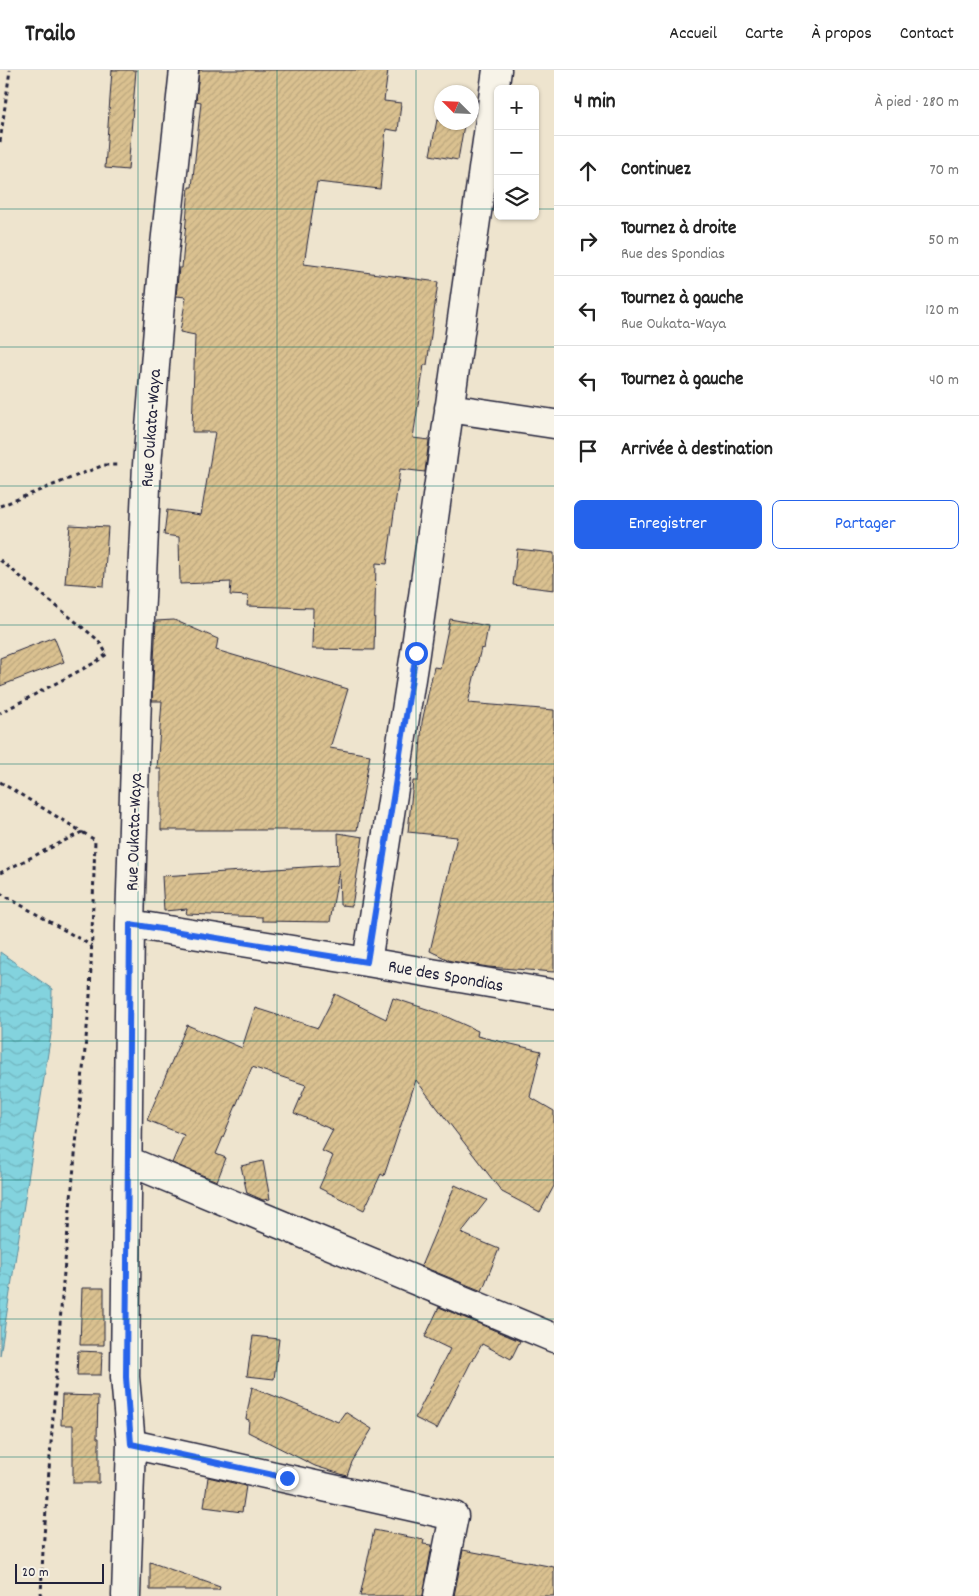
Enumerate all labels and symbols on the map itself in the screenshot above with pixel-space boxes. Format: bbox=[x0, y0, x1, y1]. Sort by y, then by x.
north arrow bbox=[434, 85, 479, 130]
street label: Rue Oukata-Waya bbox=[136, 368, 169, 488]
route start bbox=[405, 642, 428, 665]
street label: Rue Oukata-Waya bbox=[121, 772, 150, 892]
street label: Rue des Spondias bbox=[386, 955, 505, 1000]
route end bbox=[276, 1467, 299, 1490]
scale bar bbox=[15, 1561, 104, 1584]

